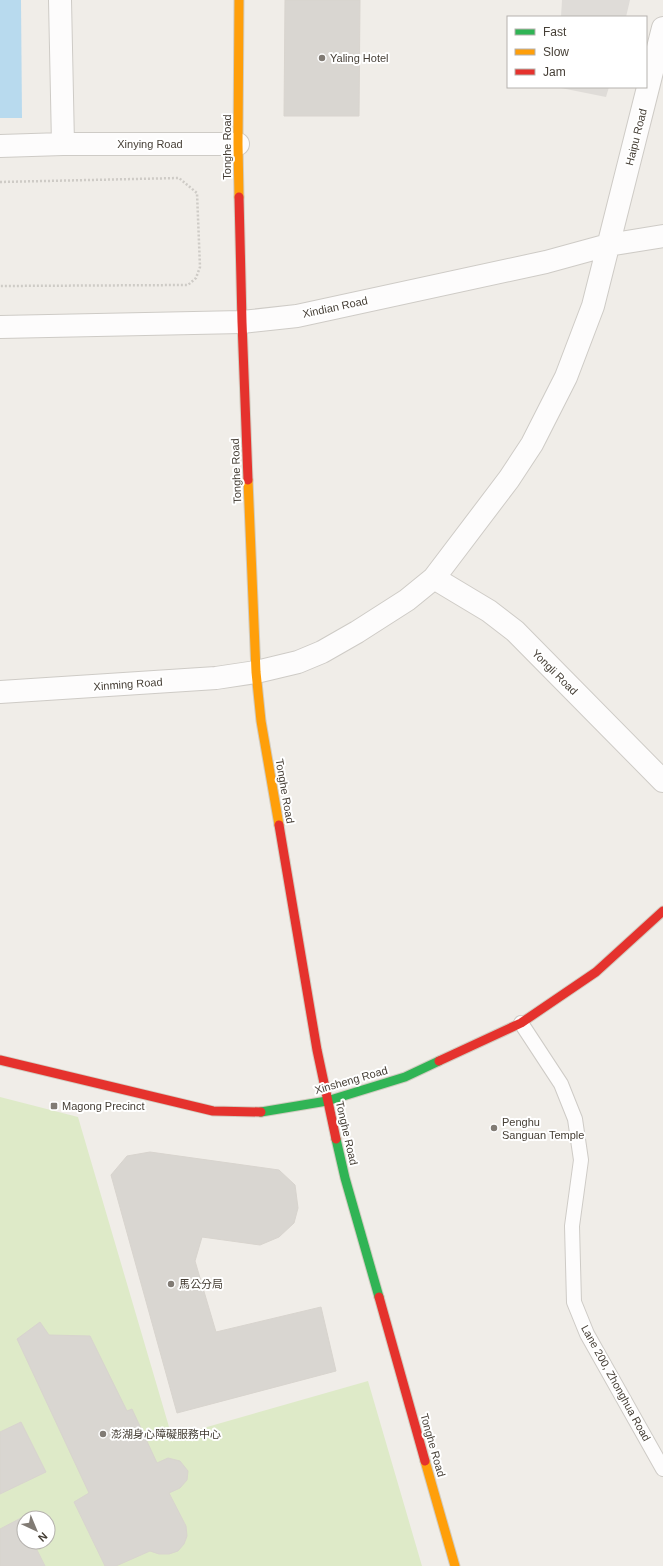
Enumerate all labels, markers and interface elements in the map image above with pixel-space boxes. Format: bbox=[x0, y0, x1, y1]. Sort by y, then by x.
legend bbox=[507, 16, 647, 88]
text: Fast bbox=[543, 25, 567, 39]
text: Slow bbox=[543, 45, 569, 59]
place label: Yaling Hotel bbox=[330, 52, 389, 64]
marker: Yaling Hotel bbox=[317, 53, 327, 63]
text: Jam bbox=[543, 65, 566, 79]
street label: Haipu Road bbox=[623, 107, 649, 167]
street label: Tonghe Road bbox=[221, 114, 233, 180]
street label: Xinying Road bbox=[117, 138, 183, 150]
street label: Xindian Road bbox=[301, 294, 369, 320]
street label: Tonghe Road bbox=[229, 438, 243, 504]
street label: Yongli Road bbox=[530, 647, 580, 697]
street label: Xinming Road bbox=[93, 676, 163, 692]
street label: Tonghe Road bbox=[273, 758, 297, 824]
street label: Xinsheng Road bbox=[313, 1064, 389, 1096]
place label: Magong Precinct bbox=[62, 1100, 145, 1112]
street label: Tonghe Road bbox=[334, 1100, 360, 1166]
marker: Magong Precinct bbox=[49, 1101, 59, 1111]
place label: Penghu Sanguan Temple bbox=[502, 1116, 584, 1141]
marker: Penghu Sanguan Temple bbox=[489, 1123, 499, 1133]
place label: 馬公分局 bbox=[179, 1278, 223, 1290]
marker: 馬公分局 bbox=[166, 1279, 176, 1289]
street label: Lane 200, Zhonghua Road bbox=[579, 1323, 653, 1443]
street label: Tonghe Road bbox=[418, 1412, 448, 1478]
place label: 澎湖身心障礙服務中心 bbox=[111, 1428, 221, 1440]
marker: 澎湖身心障礙服務中心 bbox=[98, 1429, 108, 1439]
north arrow bbox=[16, 1510, 56, 1550]
text: N bbox=[36, 1530, 50, 1544]

